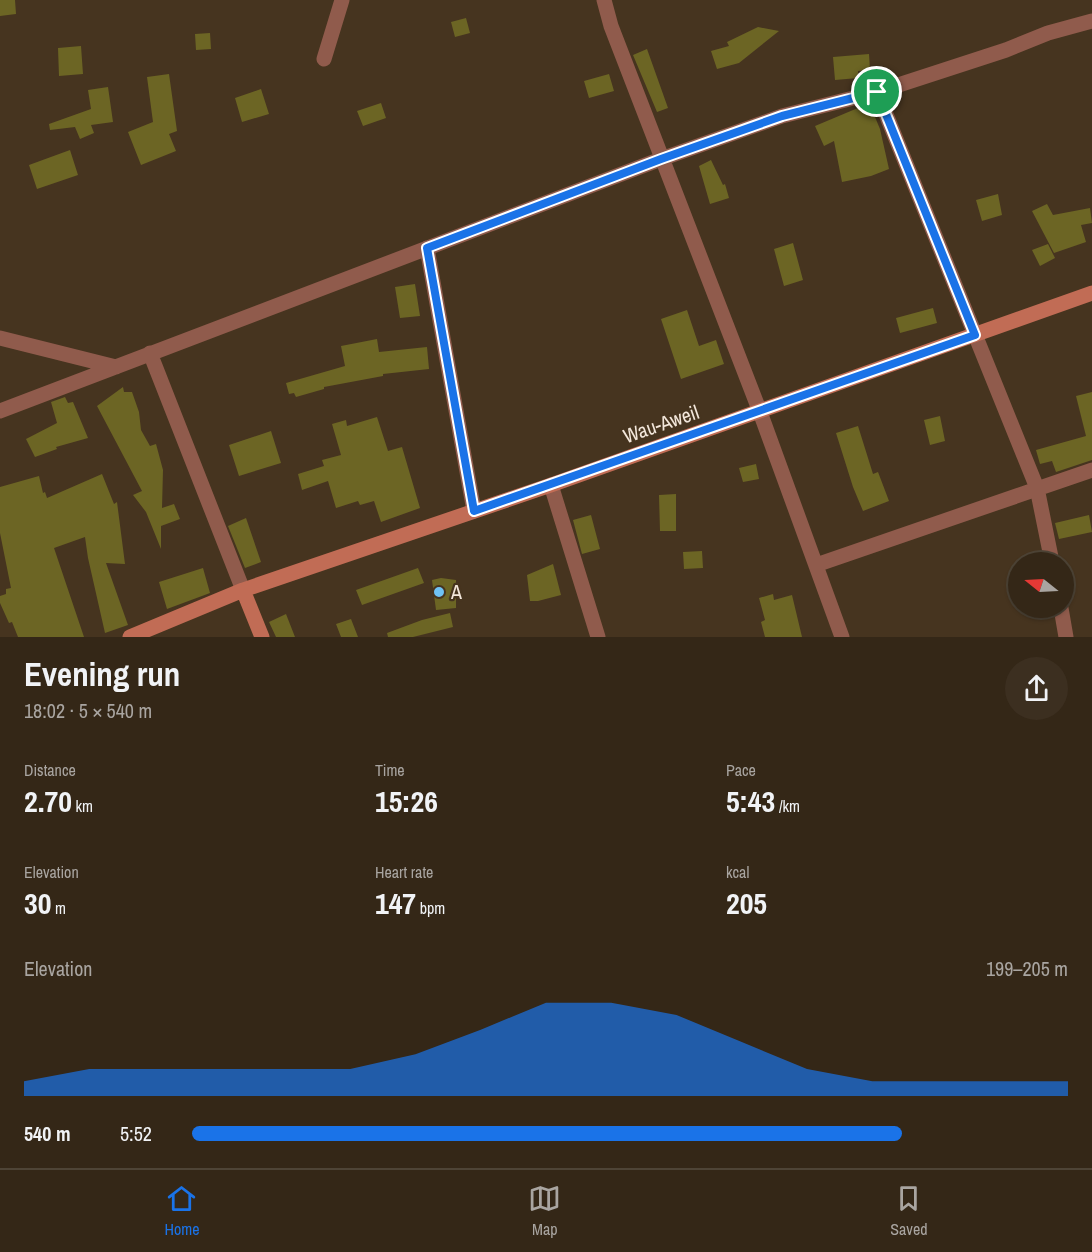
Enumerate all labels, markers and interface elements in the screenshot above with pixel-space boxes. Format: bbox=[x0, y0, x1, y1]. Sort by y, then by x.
pin bbox=[851, 66, 902, 117]
icon: arrive bbox=[860, 75, 893, 108]
street label: Wau-Aweil bbox=[619, 398, 702, 449]
north arrow bbox=[1008, 552, 1074, 618]
map controls bbox=[1008, 552, 1074, 618]
place label: A bbox=[450, 578, 462, 605]
marker: A bbox=[432, 585, 446, 599]
text: Evening run bbox=[24, 652, 180, 696]
button: share bbox=[1005, 657, 1068, 720]
text: 18:02 · 5 × 540 m bbox=[24, 697, 152, 724]
text: Distance bbox=[24, 759, 76, 781]
text: Time bbox=[375, 759, 405, 781]
text: Pace bbox=[726, 759, 756, 781]
text: 2.70 bbox=[24, 781, 72, 821]
text: 15:26 bbox=[375, 781, 438, 821]
text: 5:43 bbox=[726, 781, 775, 821]
text: km bbox=[72, 795, 93, 817]
text: /km bbox=[775, 795, 800, 817]
text: Elevation bbox=[24, 861, 79, 883]
text: Heart rate bbox=[375, 861, 433, 883]
text: kcal bbox=[726, 861, 749, 883]
text: 30 bbox=[24, 883, 51, 923]
text: 147 bbox=[375, 883, 416, 923]
text: 205 bbox=[726, 883, 767, 923]
text: m bbox=[51, 897, 66, 919]
text: bpm bbox=[416, 897, 445, 919]
text: Elevation bbox=[24, 955, 92, 982]
text: 199–205 m bbox=[986, 955, 1068, 982]
text: 540 m bbox=[24, 1120, 71, 1147]
text: 5:52 bbox=[120, 1120, 152, 1147]
tab: Home bbox=[164, 1182, 199, 1240]
tab: Map bbox=[528, 1182, 561, 1240]
tab: Saved bbox=[890, 1182, 928, 1240]

